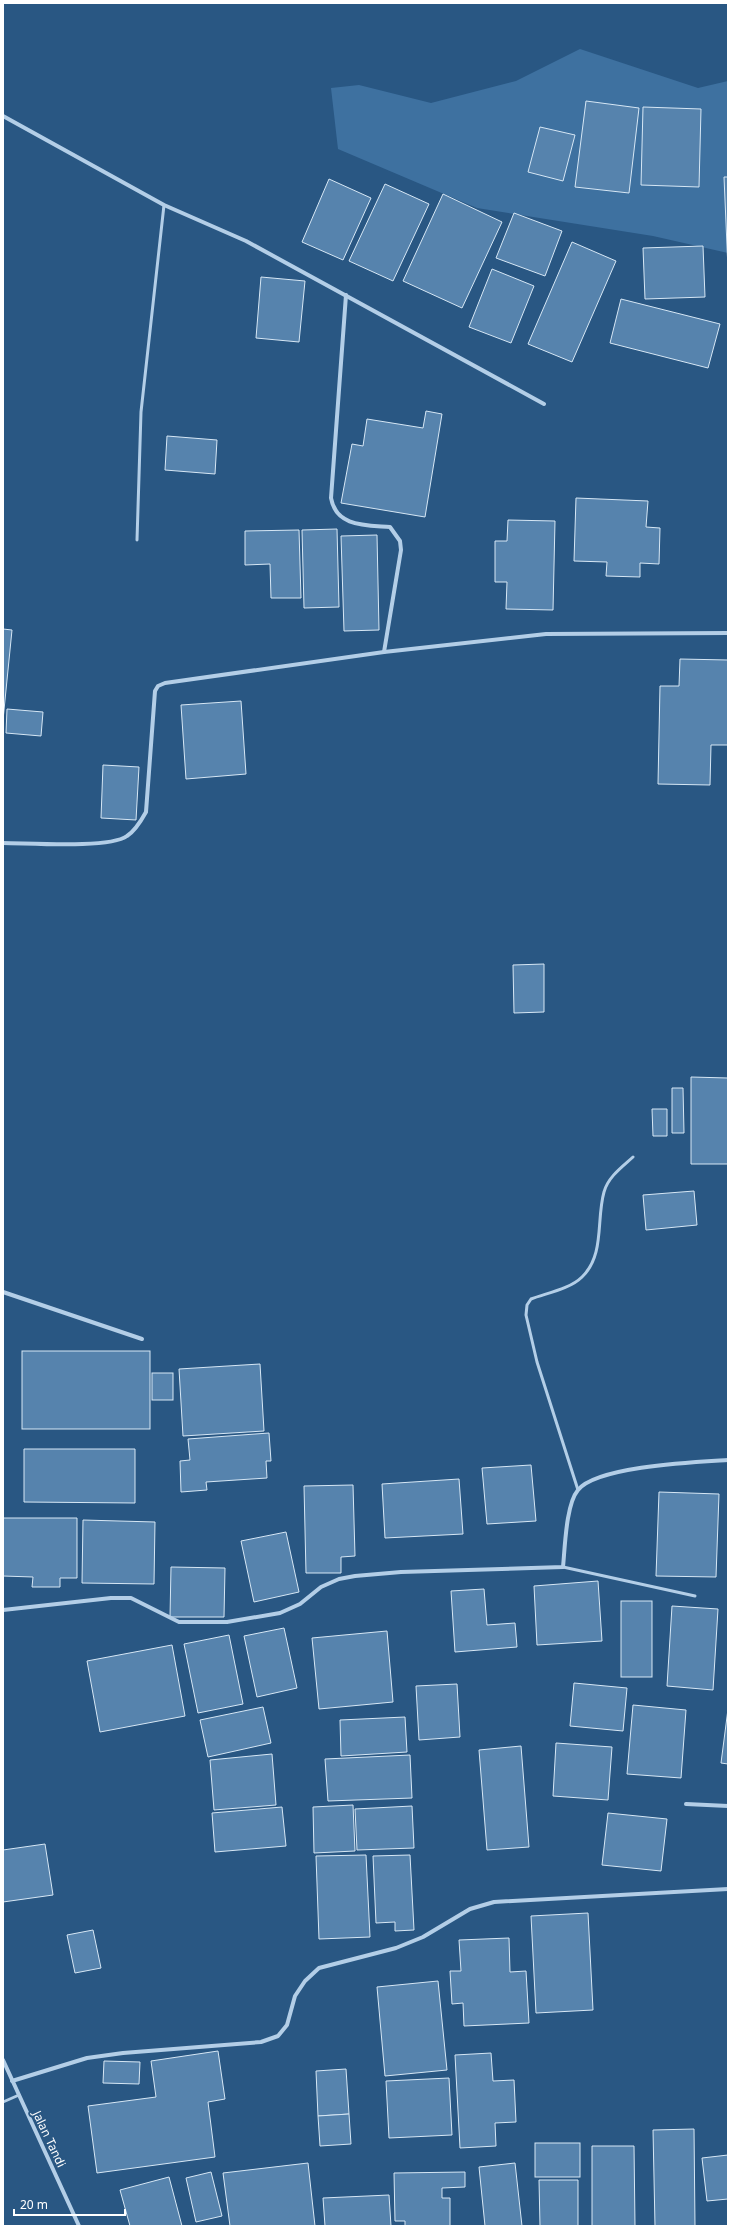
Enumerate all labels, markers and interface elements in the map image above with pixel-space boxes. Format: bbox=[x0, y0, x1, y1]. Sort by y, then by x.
street label: Jalan Tandi bbox=[28, 2107, 70, 2170]
scale bar bbox=[14, 2191, 125, 2217]
text: 20 m bbox=[20, 2196, 48, 2213]

